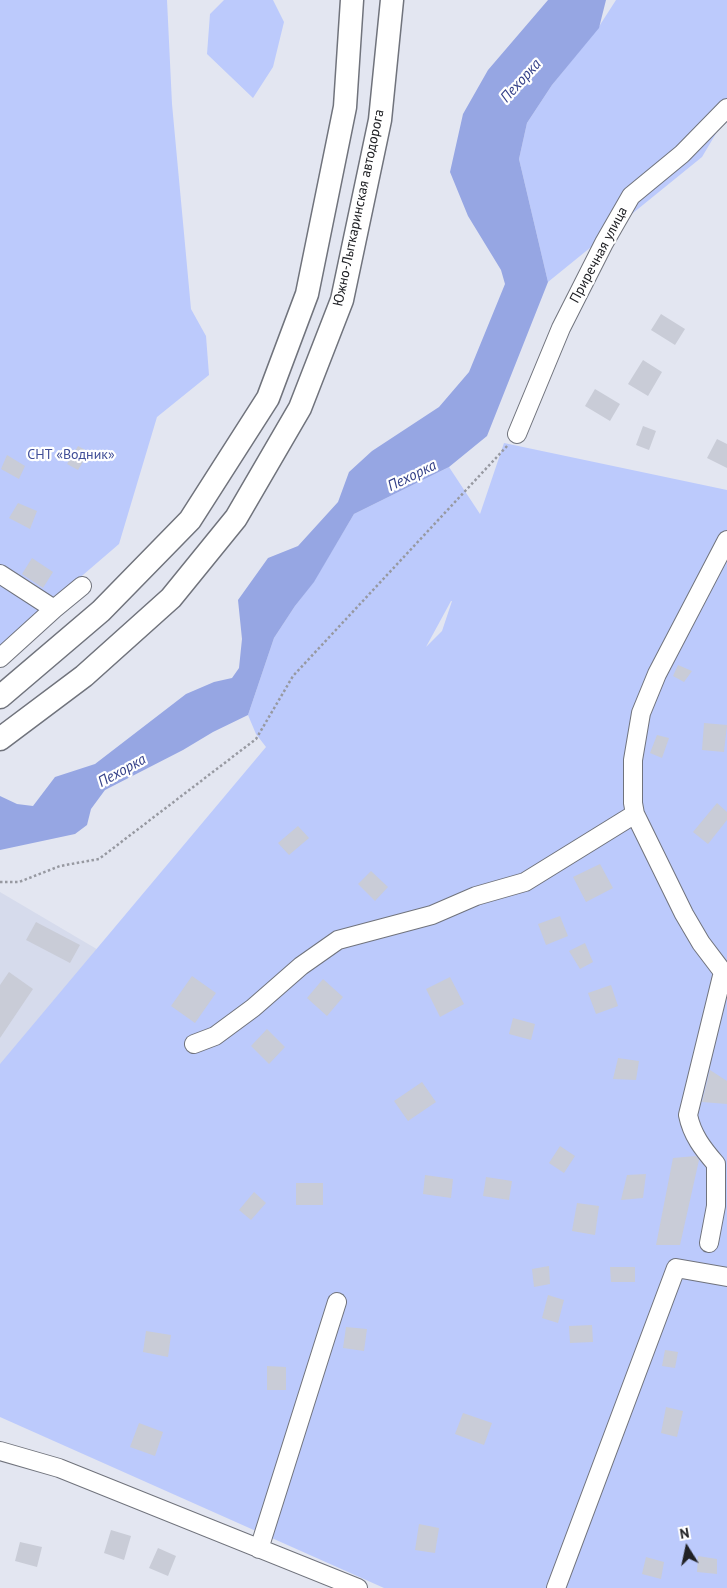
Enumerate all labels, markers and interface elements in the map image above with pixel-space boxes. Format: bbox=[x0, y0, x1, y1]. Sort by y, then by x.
water label: Пехорка bbox=[497, 56, 545, 106]
street label: Южно-Лыткаринская автодорога bbox=[330, 108, 388, 308]
street label: Приречная улица bbox=[567, 204, 631, 306]
park label: СНТ «Водник» bbox=[27, 447, 115, 463]
water label: Пехорка bbox=[385, 457, 439, 495]
water label: Пехорка bbox=[95, 751, 149, 791]
north arrow bbox=[662, 1523, 712, 1573]
text: N bbox=[678, 1524, 690, 1543]

